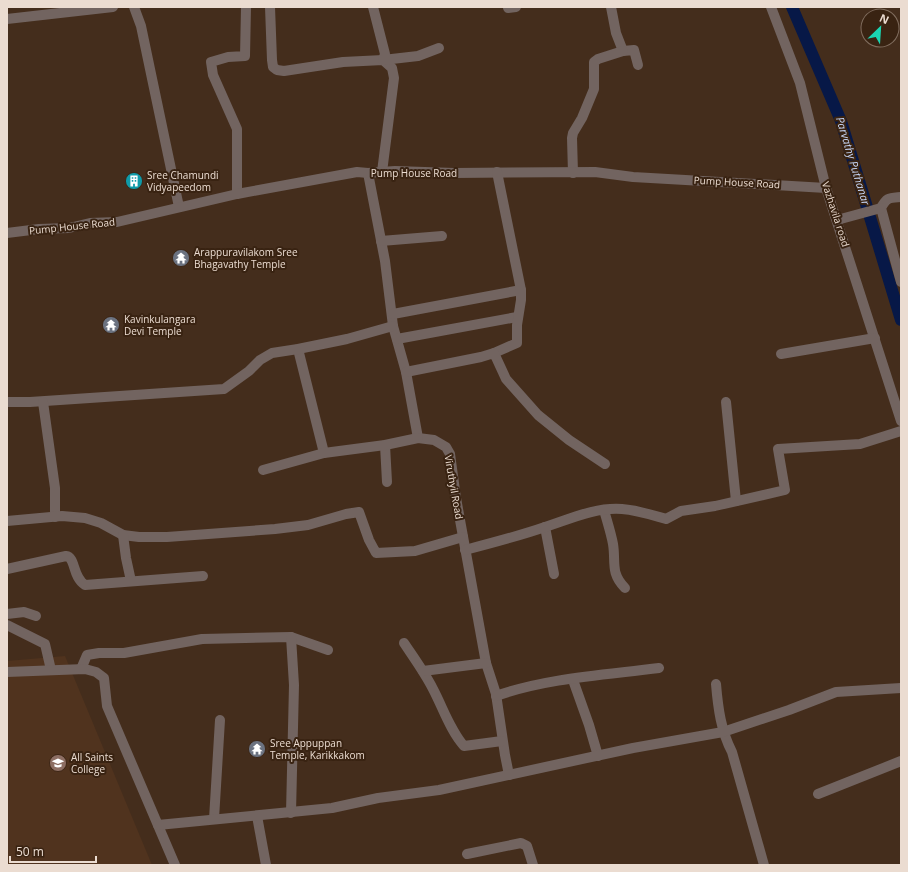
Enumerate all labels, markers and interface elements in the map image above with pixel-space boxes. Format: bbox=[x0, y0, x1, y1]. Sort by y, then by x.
north arrow bbox=[860, 8, 900, 48]
text: N bbox=[877, 10, 892, 27]
water label: Parvathy Puthanar bbox=[833, 115, 874, 207]
street label: Pump House Road bbox=[371, 166, 457, 180]
place label: Sree Chamundi Vidyapeedom bbox=[147, 168, 219, 194]
building icon: Sree Chamundi Vidyapeedom bbox=[124, 171, 144, 191]
street label: Pump House Road bbox=[693, 173, 781, 191]
street label: Vazhavila road bbox=[819, 180, 853, 248]
street label: Pump House Road bbox=[28, 215, 116, 237]
place label: Arappuravilakom Sree Bhagavathy Temple bbox=[194, 245, 298, 271]
temple icon: Arappuravilakom Sree Bhagavathy Temple bbox=[171, 248, 191, 268]
place label: Kavinkulangara Devi Temple bbox=[124, 312, 196, 338]
temple icon: Kavinkulangara Devi Temple bbox=[101, 315, 121, 335]
street label: Viruthyil Road bbox=[441, 454, 467, 520]
place label: Sree Appuppan Temple, Karikkakom bbox=[270, 736, 365, 762]
temple icon: Sree Appuppan Temple, Karikkakom bbox=[247, 739, 267, 759]
place label: All Saints College bbox=[71, 750, 113, 776]
school or university icon: All Saints College bbox=[48, 753, 68, 773]
scale bar bbox=[10, 838, 96, 864]
text: 50 m bbox=[16, 843, 44, 860]

